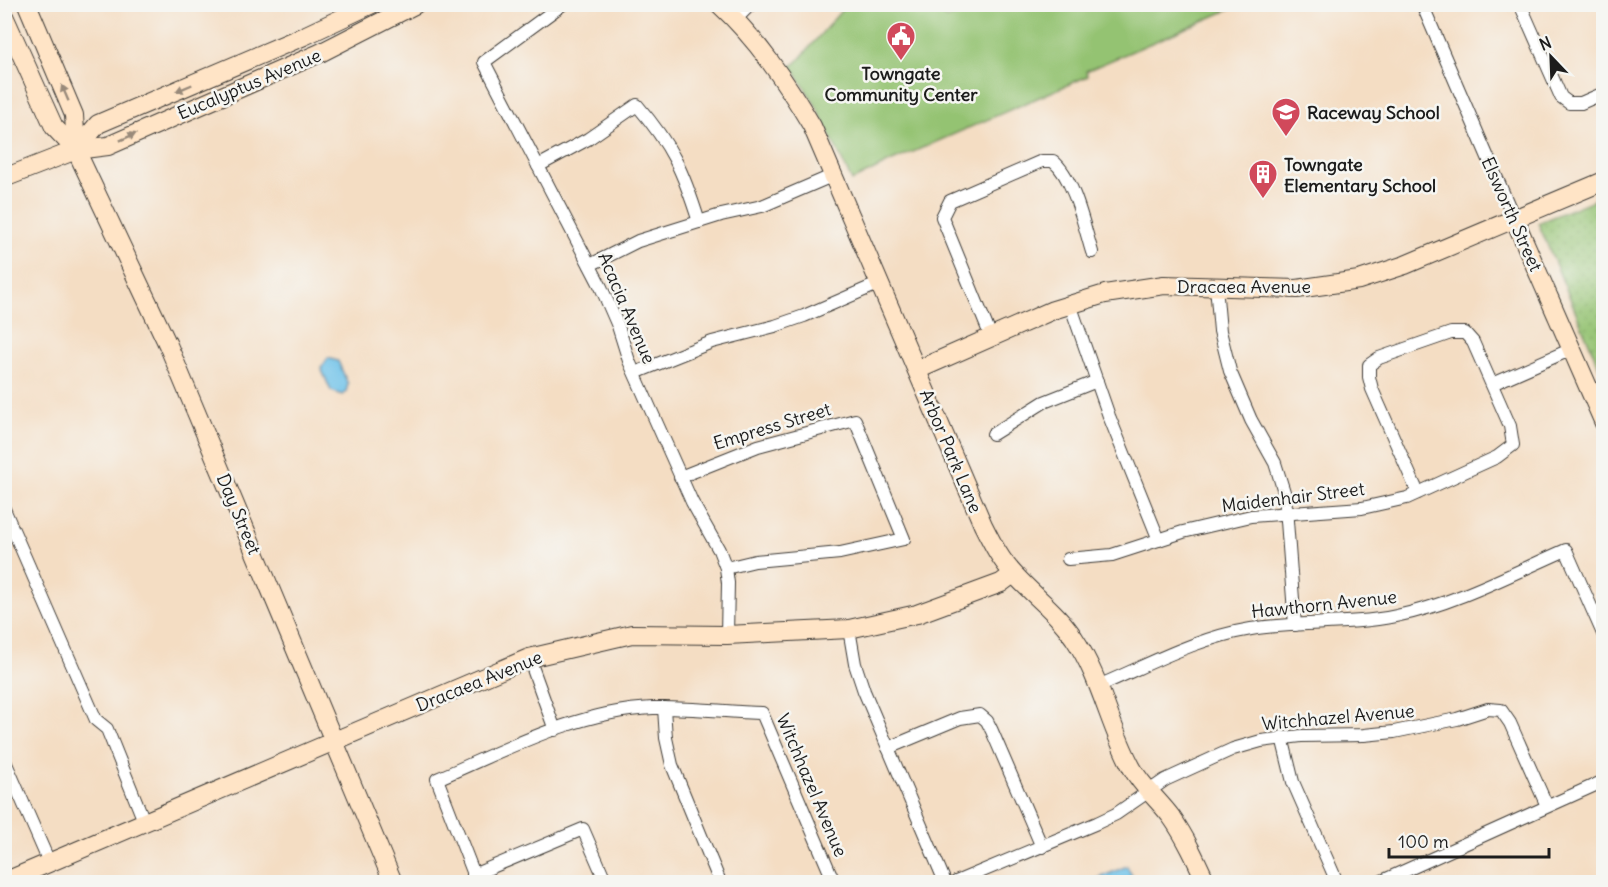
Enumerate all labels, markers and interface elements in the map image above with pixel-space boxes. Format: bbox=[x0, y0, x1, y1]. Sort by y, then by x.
public building icon: Towngate Community Center bbox=[885, 20, 917, 62]
north arrow bbox=[1521, 27, 1581, 87]
text: N bbox=[1536, 32, 1554, 55]
street label: Eucalyptus Avenue bbox=[174, 43, 324, 125]
place label: Towngate Community Center bbox=[824, 62, 978, 106]
one-way arrow bbox=[175, 83, 193, 93]
one-way arrow bbox=[60, 84, 70, 102]
school or university icon: Raceway School bbox=[1270, 96, 1302, 138]
place label: Raceway School bbox=[1307, 101, 1440, 124]
one-way arrow bbox=[119, 132, 137, 142]
place label: Towngate Elementary School bbox=[1284, 153, 1436, 197]
street label: Elsworth Street bbox=[1476, 153, 1548, 275]
building icon: Towngate Elementary School bbox=[1247, 158, 1279, 200]
street label: Acacia Avenue bbox=[593, 249, 661, 367]
street label: Dracaea Avenue bbox=[1177, 275, 1311, 298]
street label: Arbor Park Lane bbox=[915, 386, 987, 516]
street label: Empress Street bbox=[710, 397, 834, 455]
street label: Day Street bbox=[212, 470, 266, 558]
street label: Maidenhair Street bbox=[1220, 477, 1366, 517]
street label: Hawthorn Avenue bbox=[1250, 585, 1398, 623]
street label: Dracaea Avenue bbox=[413, 645, 545, 717]
street label: Witchhazel Avenue bbox=[1261, 699, 1415, 735]
street label: Witchhazel Avenue bbox=[771, 710, 853, 860]
scale bar bbox=[1389, 821, 1550, 859]
text: 100 m bbox=[1398, 830, 1449, 853]

